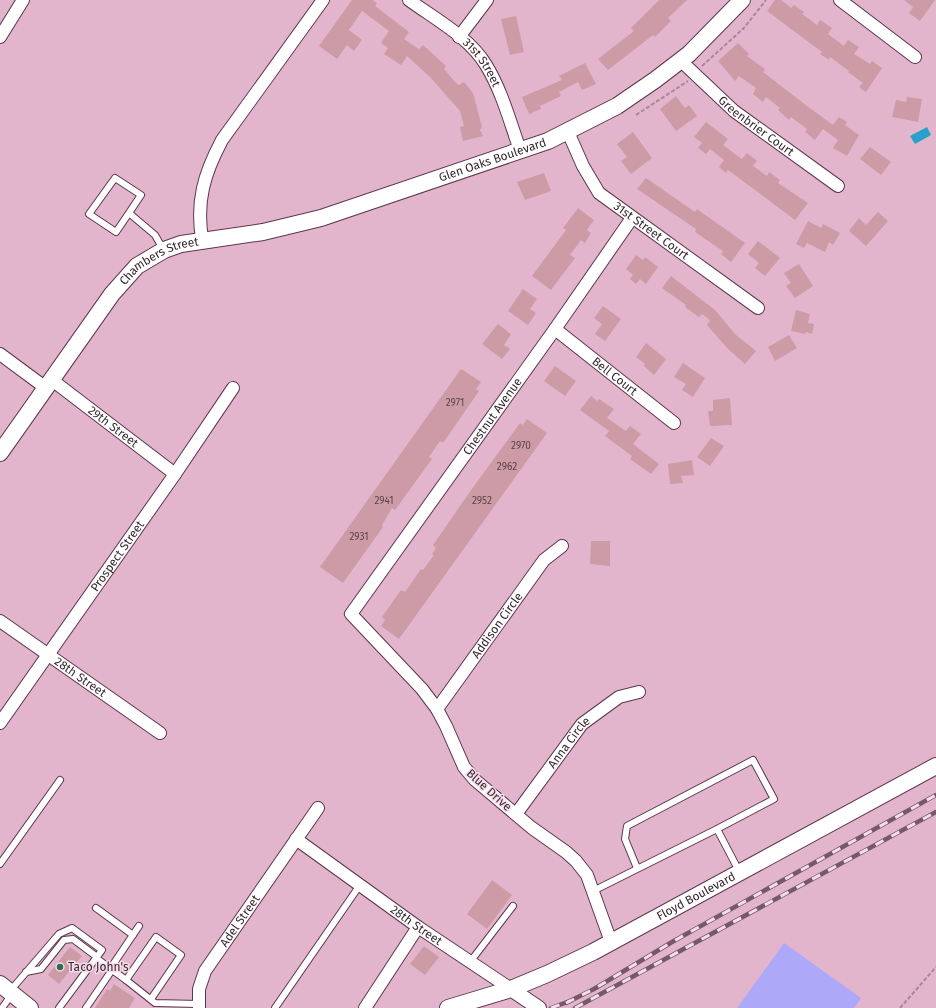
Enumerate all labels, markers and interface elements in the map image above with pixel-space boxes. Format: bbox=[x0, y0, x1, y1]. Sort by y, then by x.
street label: 31st Street bbox=[460, 35, 504, 90]
street label: Greenbrier Court bbox=[716, 93, 797, 159]
street label: Glen Oaks Boulevard bbox=[437, 135, 548, 185]
street label: 31st Street Court bbox=[611, 199, 692, 263]
street label: Chambers Street bbox=[116, 234, 200, 288]
street label: Bell Court bbox=[589, 354, 641, 399]
street label: Chestnut Avenue bbox=[460, 375, 525, 458]
house number: 2971 bbox=[446, 397, 464, 409]
street label: 29th Street bbox=[85, 403, 142, 451]
house number: 2970 bbox=[511, 440, 531, 452]
house number: 2962 bbox=[497, 461, 517, 473]
house number: 2941 bbox=[374, 495, 394, 507]
house number: 2952 bbox=[472, 495, 492, 507]
street label: Prospect Street bbox=[88, 517, 147, 594]
house number: 2931 bbox=[350, 531, 368, 543]
street label: Addison Circle bbox=[469, 590, 525, 661]
street label: 28th Street bbox=[52, 654, 109, 700]
street label: Anna Circle bbox=[545, 714, 592, 771]
street label: Blue Drive bbox=[464, 766, 514, 814]
street label: Floyd Boulevard bbox=[654, 869, 738, 923]
street label: Adel Street bbox=[217, 892, 263, 949]
street label: 28th Street bbox=[388, 902, 445, 948]
place label: Taco John's bbox=[68, 960, 129, 974]
marker: Taco John's bbox=[55, 962, 65, 972]

